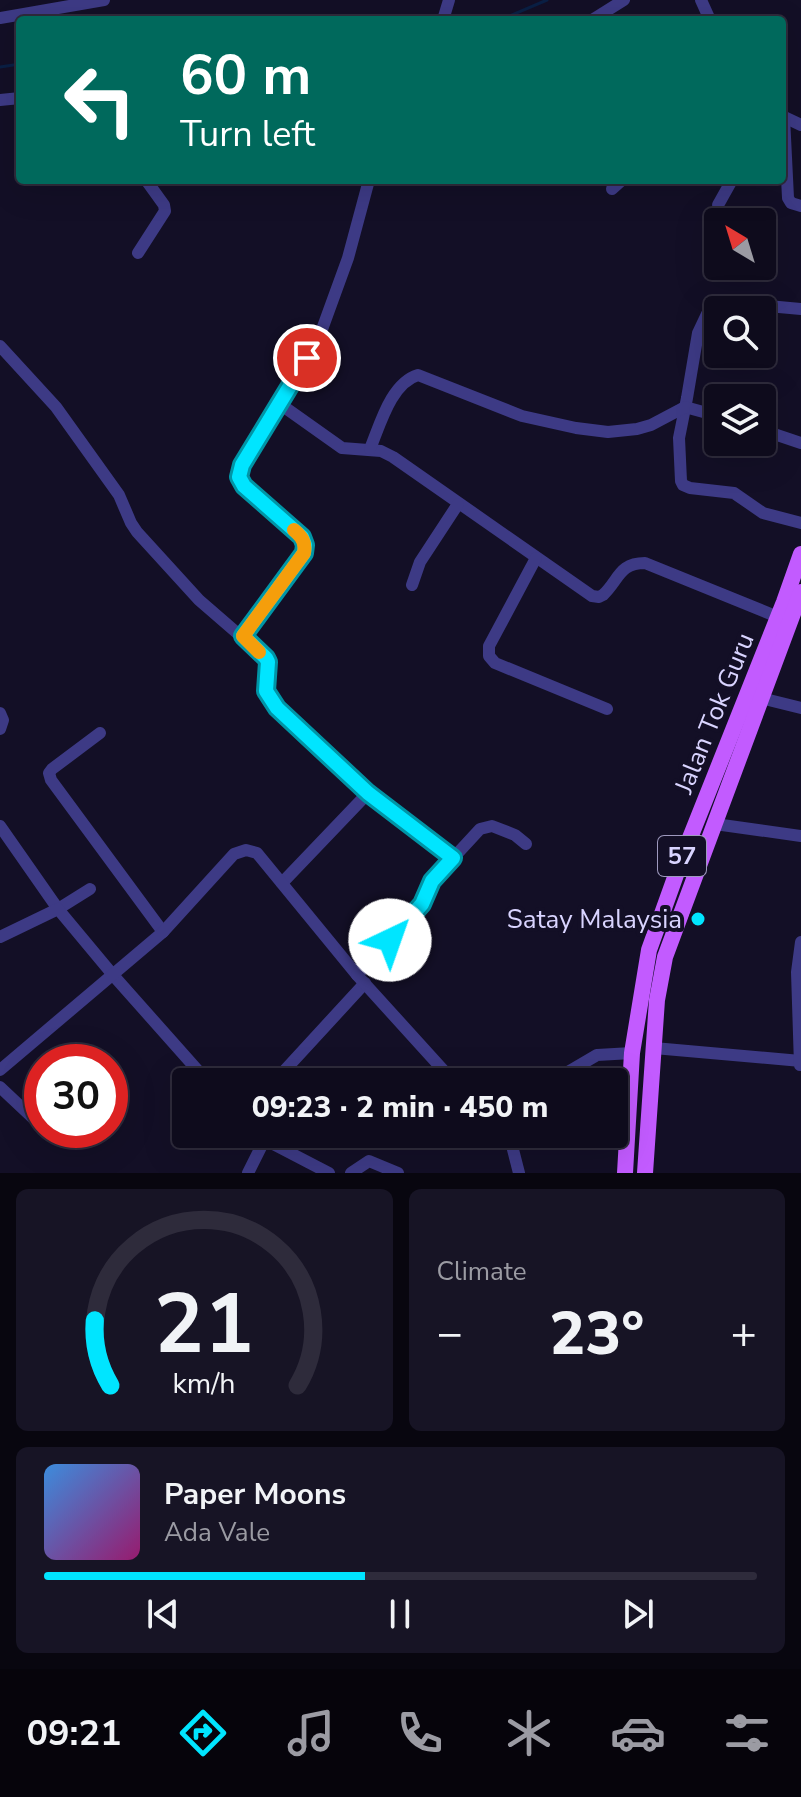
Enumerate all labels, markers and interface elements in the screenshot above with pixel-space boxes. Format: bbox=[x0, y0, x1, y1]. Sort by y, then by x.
text: 60 m bbox=[180, 37, 311, 114]
icon: left bbox=[48, 48, 152, 152]
text: Turn left bbox=[180, 110, 315, 159]
north arrow bbox=[704, 208, 776, 280]
map controls bbox=[704, 208, 776, 456]
button: search bbox=[704, 296, 776, 368]
pin bbox=[273, 324, 341, 392]
icon: arrive bbox=[285, 336, 329, 380]
button: layers bbox=[704, 384, 776, 456]
street label: Jalan Tok Guru bbox=[666, 628, 763, 800]
road number: 57 bbox=[658, 836, 706, 876]
position arrow bbox=[348, 898, 432, 982]
place label: Satay Malaysia bbox=[507, 902, 682, 937]
marker: Satay Malaysia bbox=[689, 910, 707, 928]
speed limit sign: 30 bbox=[24, 1044, 128, 1148]
text: 09:23 · 2 min · 450 m bbox=[252, 1087, 548, 1128]
text: Climate bbox=[437, 1254, 527, 1289]
text: 21 bbox=[154, 1268, 254, 1381]
text: 23° bbox=[549, 1293, 644, 1375]
text: − bbox=[437, 1304, 463, 1364]
text: + bbox=[731, 1304, 757, 1364]
text: km/h bbox=[173, 1364, 236, 1403]
text: Paper Moons bbox=[164, 1474, 346, 1515]
text: Ada Vale bbox=[164, 1515, 270, 1550]
icon: previous bbox=[141, 1592, 185, 1636]
icon: pause bbox=[378, 1592, 422, 1636]
icon: next bbox=[616, 1592, 660, 1636]
icon: directions bbox=[175, 1705, 231, 1761]
icon: music bbox=[283, 1705, 339, 1761]
icon: phone bbox=[392, 1705, 448, 1761]
icon: climate bbox=[501, 1705, 557, 1761]
icon: car bbox=[610, 1705, 666, 1761]
icon: filters bbox=[719, 1705, 775, 1761]
text: 09:21 bbox=[26, 1709, 122, 1758]

